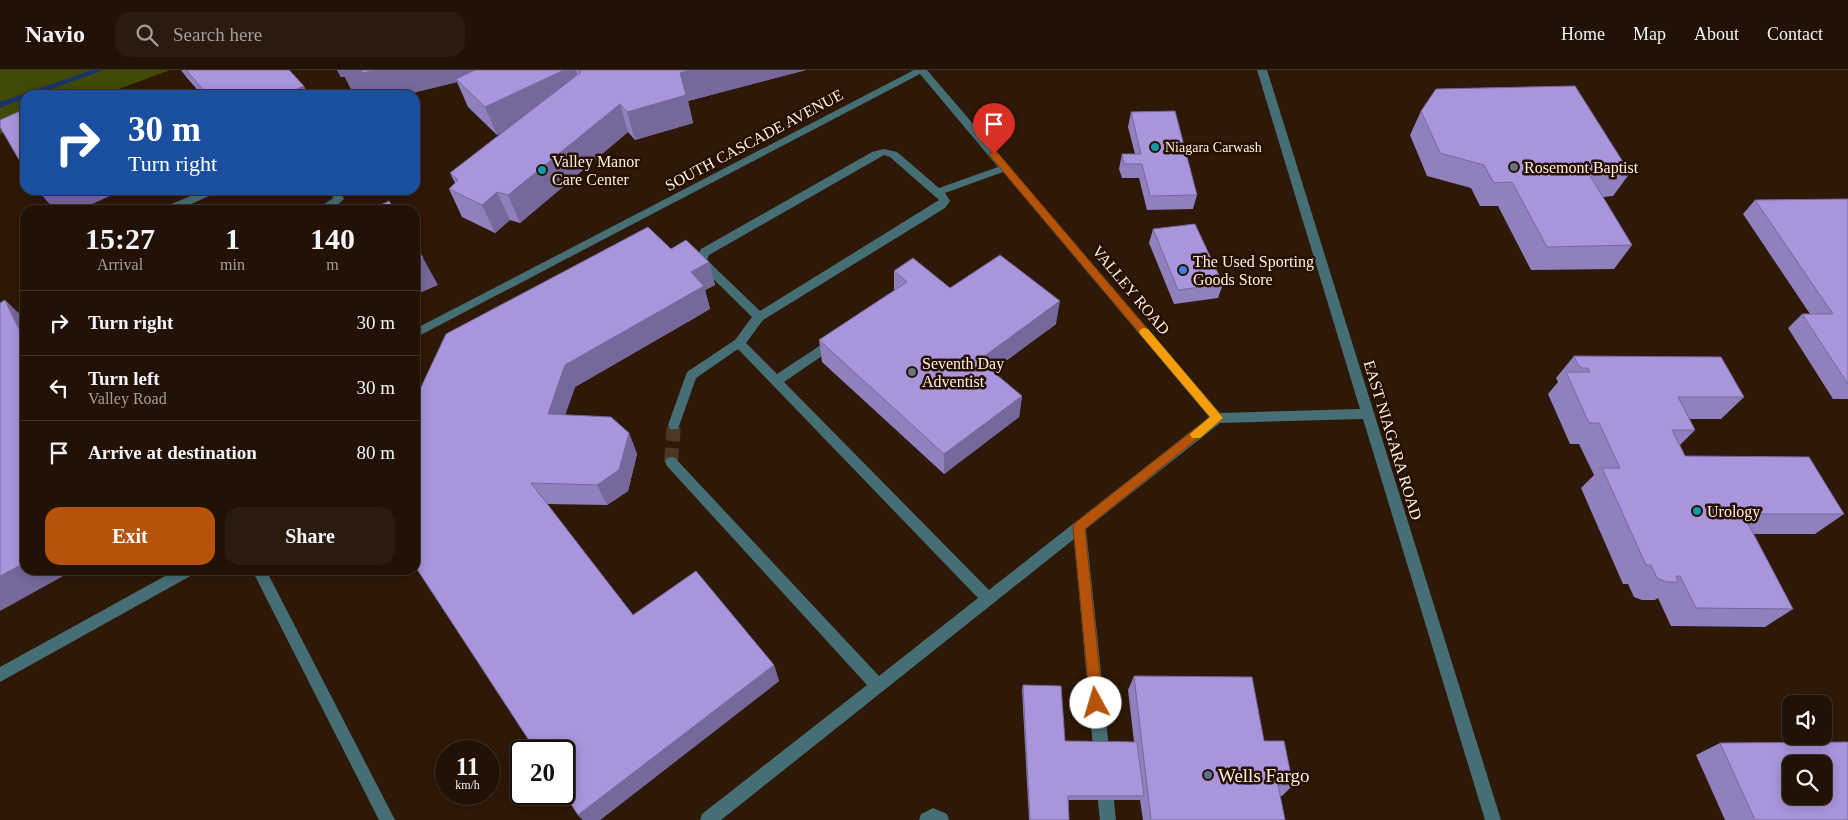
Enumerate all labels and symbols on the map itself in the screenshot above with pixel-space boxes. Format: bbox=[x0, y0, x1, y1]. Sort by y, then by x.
street label: SOUTH CASCADE AVENUE bbox=[662, 86, 846, 194]
pin bbox=[973, 103, 1015, 154]
place label: Niagara Carwash bbox=[1165, 140, 1262, 155]
marker: Niagara Carwash bbox=[1149, 141, 1161, 153]
place label: Valley Manor Care Center bbox=[552, 153, 640, 188]
place label: Rosemont Baptist bbox=[1524, 159, 1639, 177]
marker: Rosemont Baptist bbox=[1508, 161, 1520, 173]
marker: Valley Manor Care Center bbox=[536, 164, 548, 176]
street label: VALLEY ROAD bbox=[1089, 242, 1173, 338]
place label: The Used Sporting Goods Store bbox=[1193, 253, 1314, 288]
marker: The Used Sporting Goods Store bbox=[1177, 264, 1189, 276]
place label: Seventh Day Adventist bbox=[922, 355, 1004, 390]
street label: EAST NIAGARA ROAD bbox=[1361, 358, 1425, 522]
marker: Seventh Day Adventist bbox=[906, 366, 918, 378]
place label: Urology bbox=[1707, 503, 1760, 521]
marker: Urology bbox=[1691, 505, 1703, 517]
position arrow bbox=[1069, 676, 1121, 728]
speed limit sign: 20 bbox=[510, 740, 575, 805]
place label: Wells Fargo bbox=[1218, 765, 1310, 786]
marker: Wells Fargo bbox=[1202, 769, 1214, 781]

